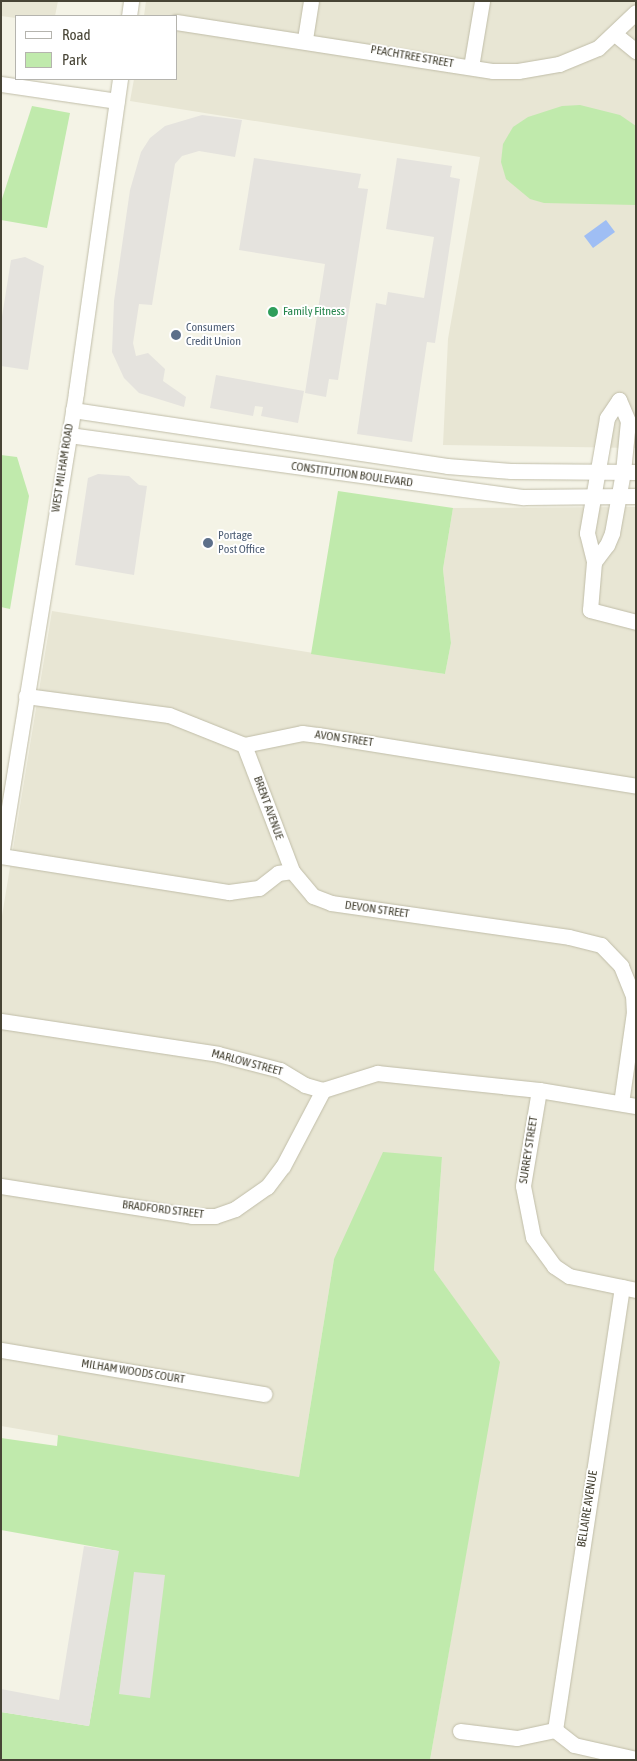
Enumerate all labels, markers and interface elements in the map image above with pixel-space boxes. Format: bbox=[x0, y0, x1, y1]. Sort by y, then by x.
legend bbox=[15, 15, 178, 80]
text: Road bbox=[62, 26, 91, 43]
street label: PEACHTREE STREET bbox=[369, 43, 455, 71]
text: Park bbox=[62, 51, 87, 68]
place label: Family Fitness bbox=[283, 305, 345, 319]
marker: Family Fitness bbox=[267, 306, 279, 318]
place label: Consumers Credit Union bbox=[186, 321, 241, 349]
marker: Consumers Credit Union bbox=[170, 329, 182, 341]
street label: WEST MILHAM ROAD bbox=[49, 423, 77, 513]
street label: CONSTITUTION BOULEVARD bbox=[290, 459, 414, 491]
place label: Portage Post Office bbox=[218, 529, 265, 557]
marker: Portage Post Office bbox=[202, 537, 214, 549]
street label: AVON STREET bbox=[314, 728, 374, 750]
street label: BRENT AVENUE bbox=[250, 774, 286, 842]
street label: DEVON STREET bbox=[344, 898, 410, 922]
street label: MARLOW STREET bbox=[210, 1047, 284, 1079]
street label: SURREY STREET bbox=[517, 1115, 541, 1185]
street label: BRADFORD STREET bbox=[121, 1198, 205, 1222]
street label: MILHAM WOODS COURT bbox=[80, 1357, 186, 1387]
street label: BELLAIRE AVENUE bbox=[575, 1470, 601, 1548]

